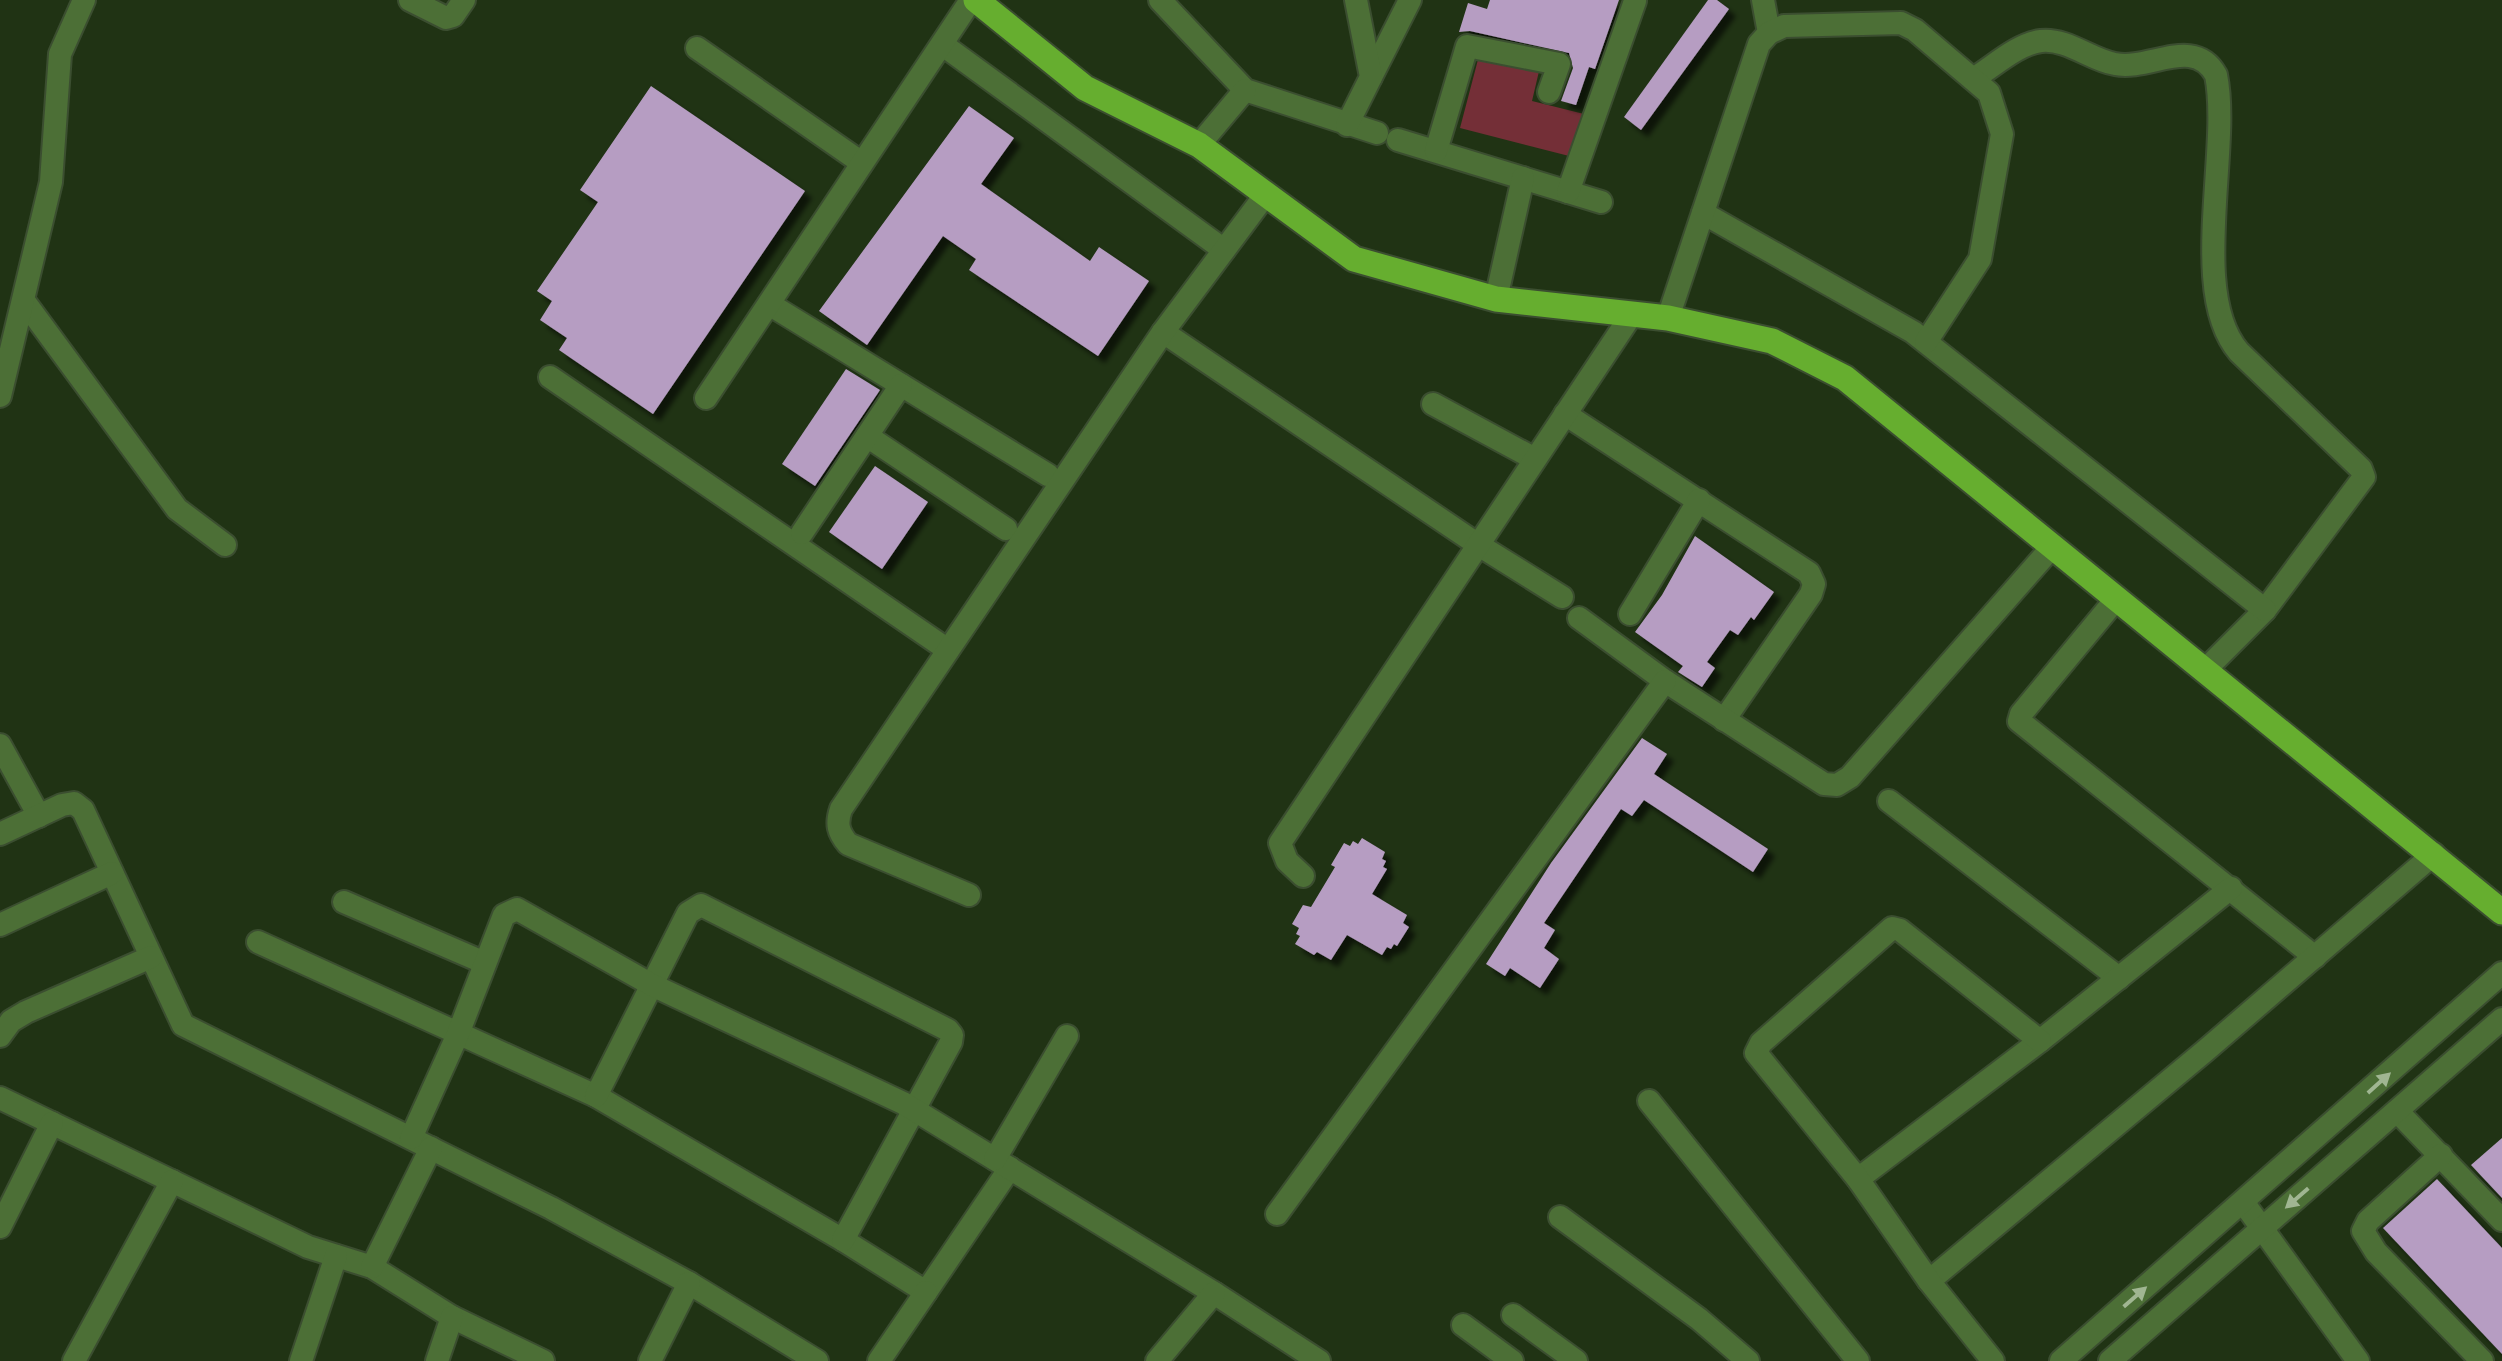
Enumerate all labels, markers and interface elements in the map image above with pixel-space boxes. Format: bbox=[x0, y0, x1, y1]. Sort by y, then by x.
one-way arrow bbox=[2367, 1072, 2391, 1095]
one-way arrow bbox=[2285, 1187, 2310, 1209]
one-way arrow bbox=[2122, 1286, 2147, 1308]

